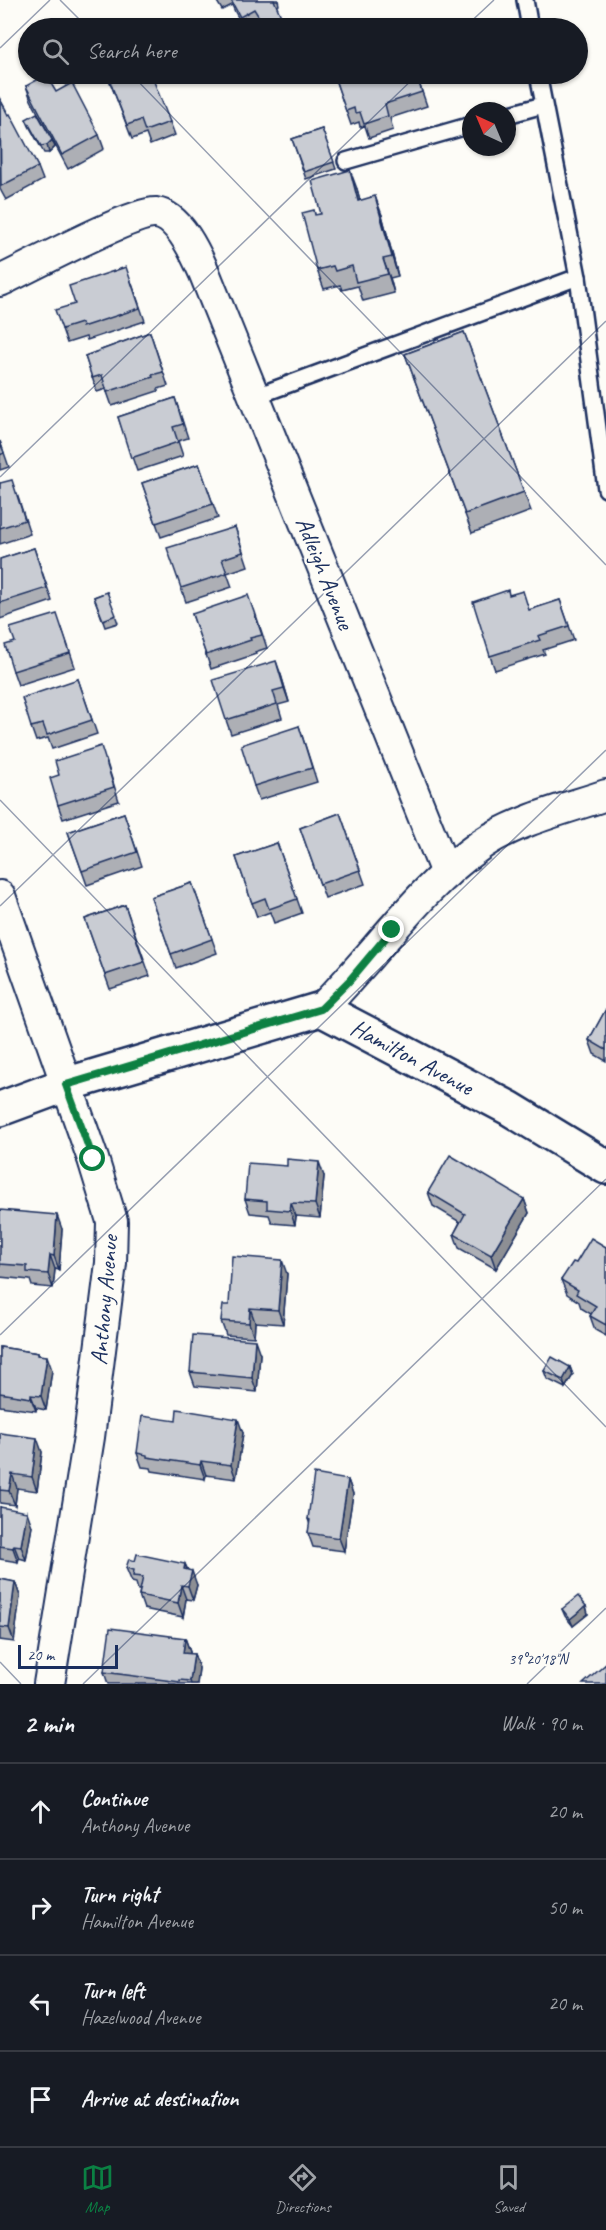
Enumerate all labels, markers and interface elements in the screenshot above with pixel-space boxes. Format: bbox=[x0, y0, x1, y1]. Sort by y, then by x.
search box bbox=[18, 18, 588, 84]
icon: search bbox=[39, 35, 72, 68]
text: Search here bbox=[87, 37, 177, 65]
north arrow bbox=[462, 102, 516, 156]
street label: Adleigh Avenue bbox=[289, 512, 362, 636]
route end bbox=[378, 916, 404, 942]
street label: Hamilton Avenue bbox=[346, 1012, 480, 1103]
route start bbox=[79, 1145, 105, 1171]
street label: Anthony Avenue bbox=[83, 1232, 125, 1366]
scale bar bbox=[18, 1642, 118, 1670]
text: 20 m bbox=[27, 1645, 54, 1665]
text: 39°20'18"N bbox=[508, 1650, 571, 1669]
text: 2 min bbox=[24, 1707, 74, 1740]
text: Walk · 90 m bbox=[501, 1711, 582, 1736]
text: Continue bbox=[81, 1785, 147, 1813]
icon: ahead bbox=[24, 1795, 57, 1828]
text: 20 m bbox=[548, 1799, 582, 1824]
text: Anthony Avenue bbox=[81, 1813, 189, 1838]
text: Turn right bbox=[81, 1881, 158, 1909]
icon: right bbox=[24, 1891, 57, 1924]
text: 50 m bbox=[548, 1895, 582, 1920]
text: Hamilton Avenue bbox=[81, 1909, 193, 1934]
text: Turn left bbox=[81, 1977, 145, 2005]
icon: left bbox=[24, 1987, 57, 2020]
text: 20 m bbox=[548, 1991, 582, 2016]
text: Hazelwood Avenue bbox=[81, 2005, 200, 2030]
icon: arrive bbox=[24, 2083, 57, 2116]
text: Arrive at destination bbox=[81, 2085, 238, 2113]
tab: Map bbox=[81, 2161, 114, 2217]
tab: Directions bbox=[275, 2161, 331, 2217]
tab: Saved bbox=[492, 2161, 525, 2217]

